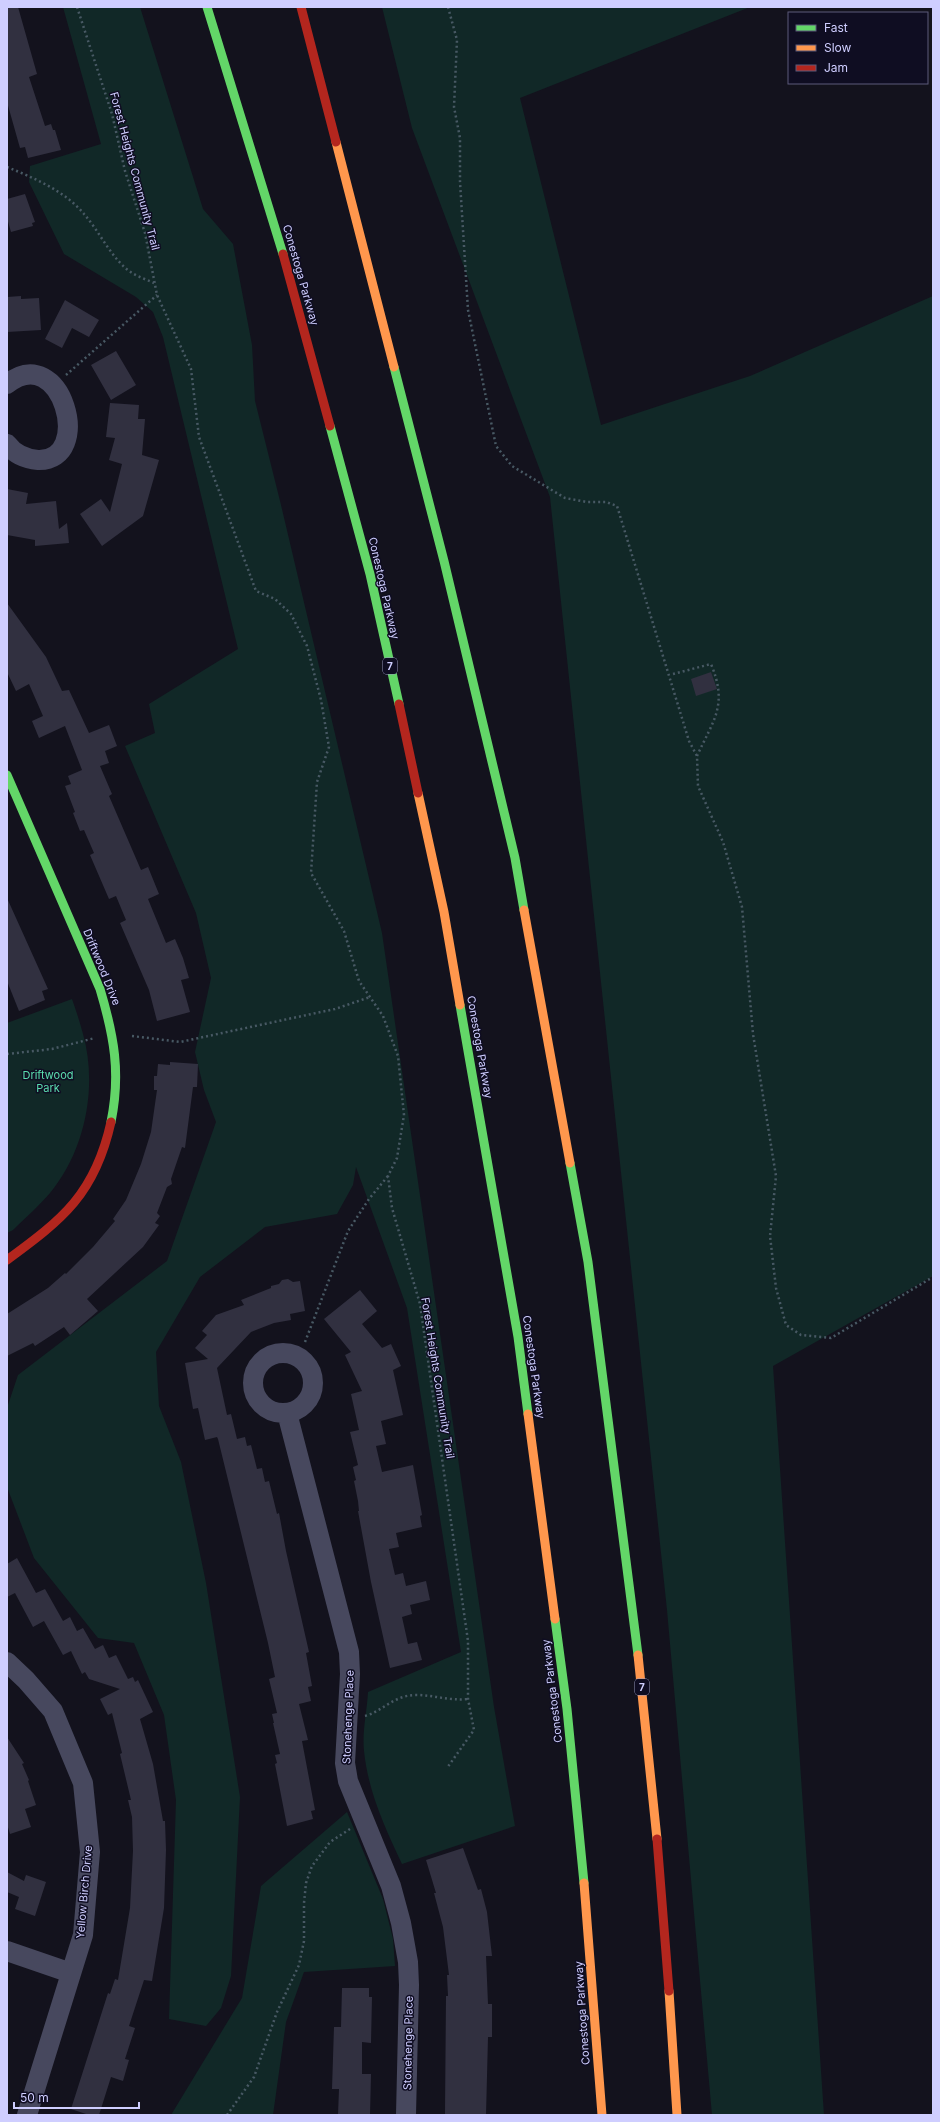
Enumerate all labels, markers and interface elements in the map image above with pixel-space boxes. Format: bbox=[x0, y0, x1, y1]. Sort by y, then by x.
legend bbox=[788, 12, 928, 84]
text: Fast bbox=[824, 20, 848, 35]
text: Slow bbox=[824, 40, 852, 55]
text: Jam bbox=[824, 60, 848, 75]
street label: Forest Heights Community Trail bbox=[107, 90, 163, 252]
street label: Conestoga Parkway bbox=[280, 223, 322, 327]
street label: Conestoga Parkway bbox=[365, 536, 403, 640]
road number: 7 bbox=[383, 658, 397, 674]
street label: Driftwood Drive bbox=[80, 927, 124, 1007]
street label: Conestoga Parkway bbox=[464, 994, 496, 1100]
park label: Driftwood Park bbox=[22, 1068, 74, 1095]
street label: Forest Heights Community Trail bbox=[418, 1296, 458, 1460]
street label: Conestoga Parkway bbox=[520, 1314, 548, 1420]
street label: Conestoga Parkway bbox=[539, 1638, 565, 1744]
street label: Stonehenge Place bbox=[339, 1670, 357, 1764]
road number: 7 bbox=[635, 1679, 649, 1695]
street label: Yellow Birch Drive bbox=[73, 1845, 95, 1939]
street label: Conestoga Parkway bbox=[571, 1961, 593, 2065]
street label: Stonehenge Place bbox=[400, 1996, 416, 2090]
scale bar bbox=[14, 2084, 139, 2110]
text: 50 m bbox=[20, 2090, 49, 2105]

